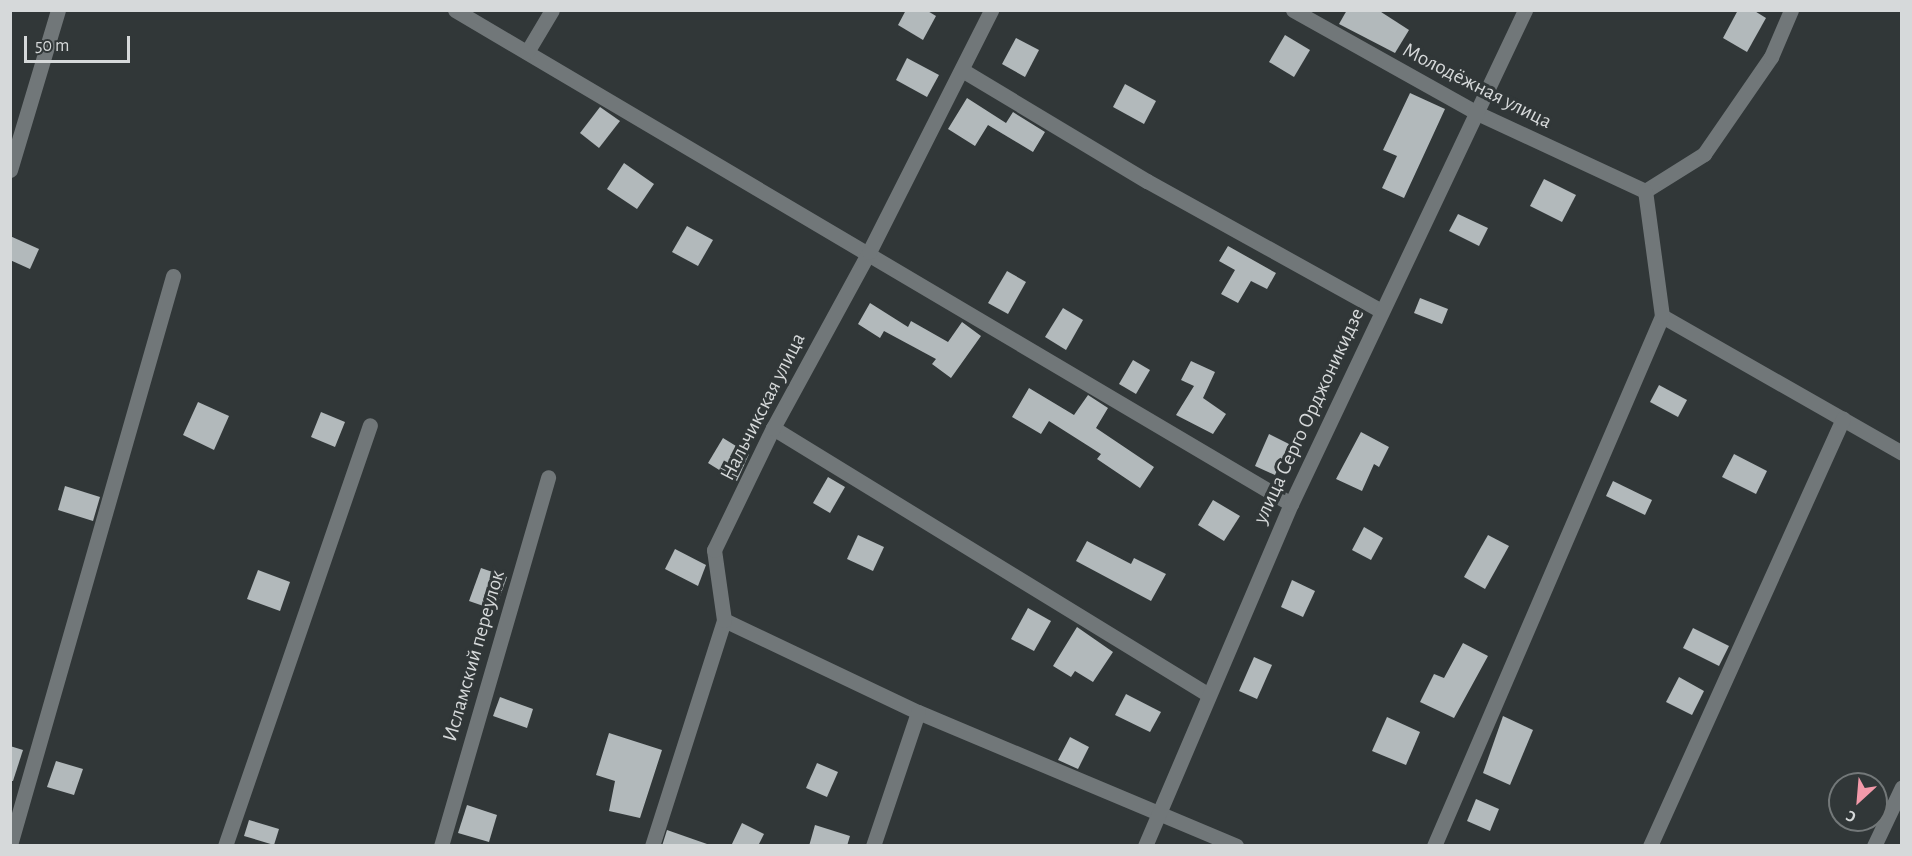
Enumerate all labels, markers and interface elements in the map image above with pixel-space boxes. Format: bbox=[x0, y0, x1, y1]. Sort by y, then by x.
scale bar bbox=[27, 24, 134, 62]
text: 50 m bbox=[35, 37, 69, 55]
street label: Молодёжная улица bbox=[1398, 38, 1556, 134]
street label: улица Серго Орджоникидзе bbox=[1248, 304, 1370, 528]
street label: Нальчикская улица bbox=[715, 329, 811, 485]
street label: Исламский переулок bbox=[437, 567, 511, 745]
north arrow bbox=[1828, 772, 1888, 832]
text: С bbox=[1844, 807, 1858, 826]

